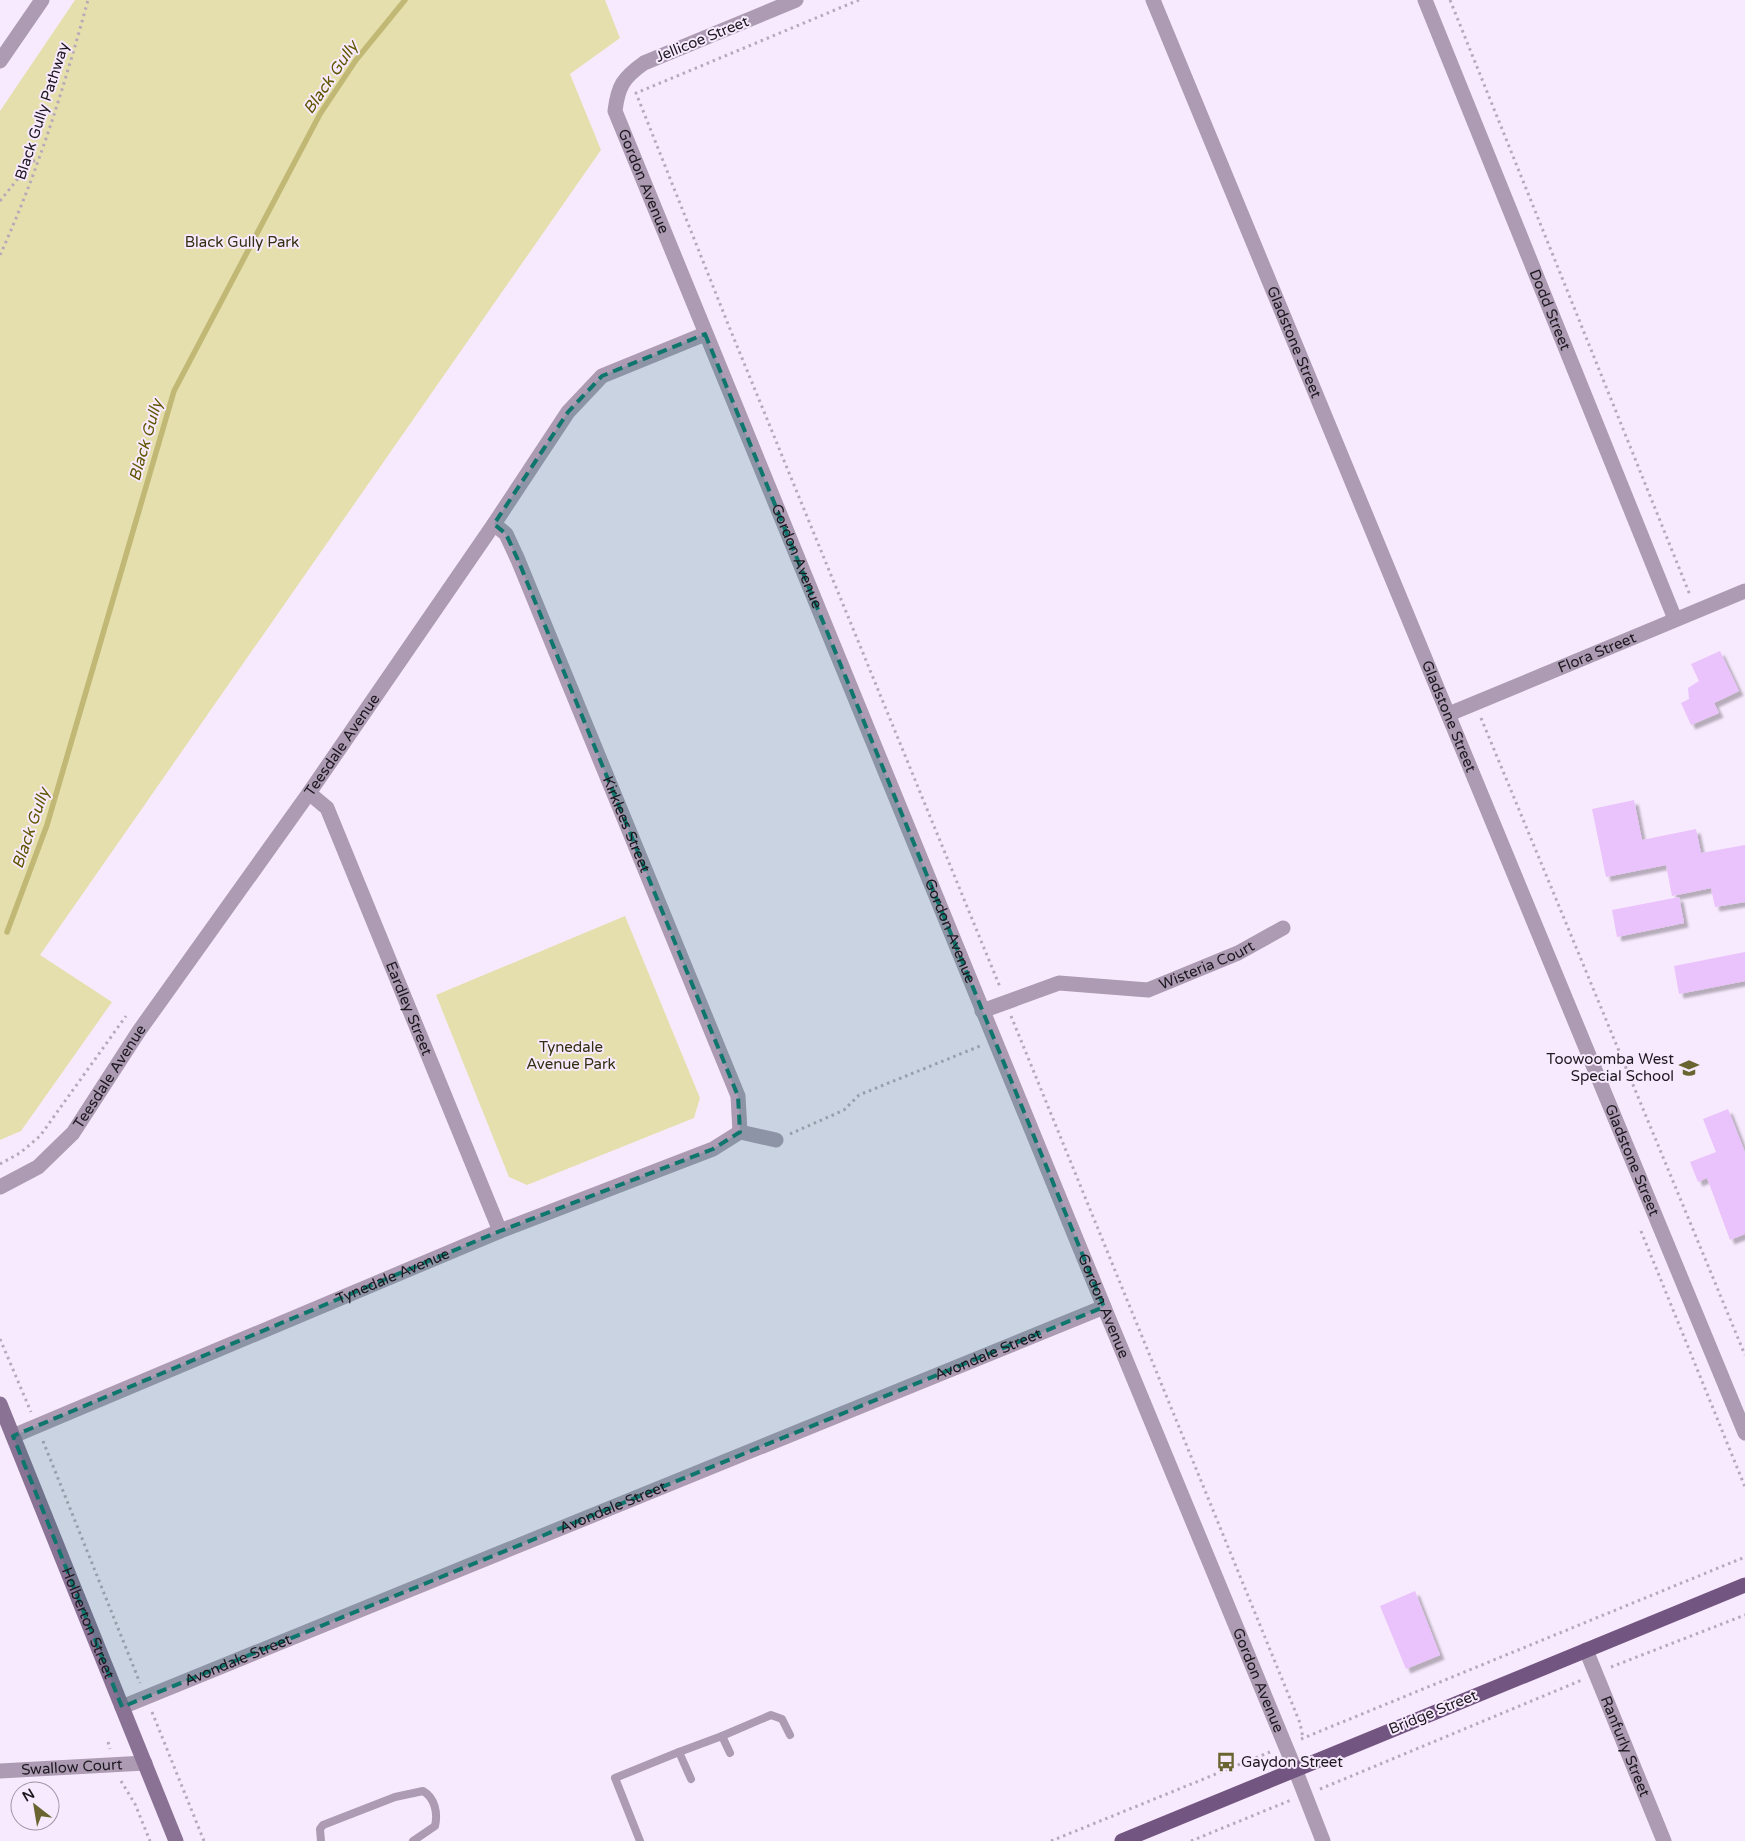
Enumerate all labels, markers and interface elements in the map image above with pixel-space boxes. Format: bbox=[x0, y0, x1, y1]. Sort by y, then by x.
street label: Jellicoe Street bbox=[653, 12, 752, 66]
water label: Black Gully bbox=[299, 35, 364, 118]
street label: Black Gully Pathway bbox=[11, 40, 73, 182]
street label: Gordon Avenue bbox=[614, 126, 673, 236]
park label: Black Gully Park bbox=[185, 233, 299, 251]
street label: Dodd Street bbox=[1526, 267, 1575, 353]
street label: Gladstone Street bbox=[1263, 283, 1325, 401]
water label: Black Gully bbox=[125, 395, 168, 483]
street label: Gordon Avenue bbox=[768, 501, 826, 611]
street label: Flora Street bbox=[1555, 628, 1639, 677]
street label: Gladstone Street bbox=[1418, 658, 1480, 775]
street label: Teesdale Avenue bbox=[301, 690, 384, 800]
street label: Kirklees Street bbox=[599, 773, 654, 875]
water label: Black Gully bbox=[8, 783, 55, 871]
street label: Gordon Avenue bbox=[921, 876, 980, 986]
street label: Wisteria Court bbox=[1156, 937, 1258, 993]
street label: Eardley Street bbox=[382, 959, 436, 1058]
street label: Teesdale Avenue bbox=[69, 1021, 150, 1132]
park label: Tynedale Avenue Park bbox=[526, 1038, 616, 1073]
place label: Toowoomba West Special School bbox=[1546, 1050, 1674, 1085]
school or university icon: Toowoomba West Special School bbox=[1678, 1057, 1700, 1079]
street label: Gladstone Street bbox=[1601, 1101, 1663, 1219]
street label: Tynedale Avenue bbox=[333, 1244, 452, 1308]
street label: Gordon Avenue bbox=[1074, 1251, 1133, 1361]
street label: Avondale Street bbox=[932, 1324, 1044, 1384]
street label: Avondale Street bbox=[557, 1477, 669, 1537]
street label: Holberton Street bbox=[58, 1565, 119, 1681]
street label: Gordon Avenue bbox=[1229, 1625, 1288, 1735]
street label: Avondale Street bbox=[182, 1630, 294, 1690]
street label: Bridge Street bbox=[1386, 1686, 1480, 1738]
street label: Ranfurly Street bbox=[1597, 1693, 1654, 1800]
bus stop icon: Gaydon Street bbox=[1215, 1751, 1237, 1773]
place label: Gaydon Street bbox=[1241, 1753, 1343, 1771]
street label: Swallow Court bbox=[21, 1755, 123, 1779]
north arrow bbox=[10, 1781, 60, 1831]
text: N bbox=[19, 1785, 38, 1805]

